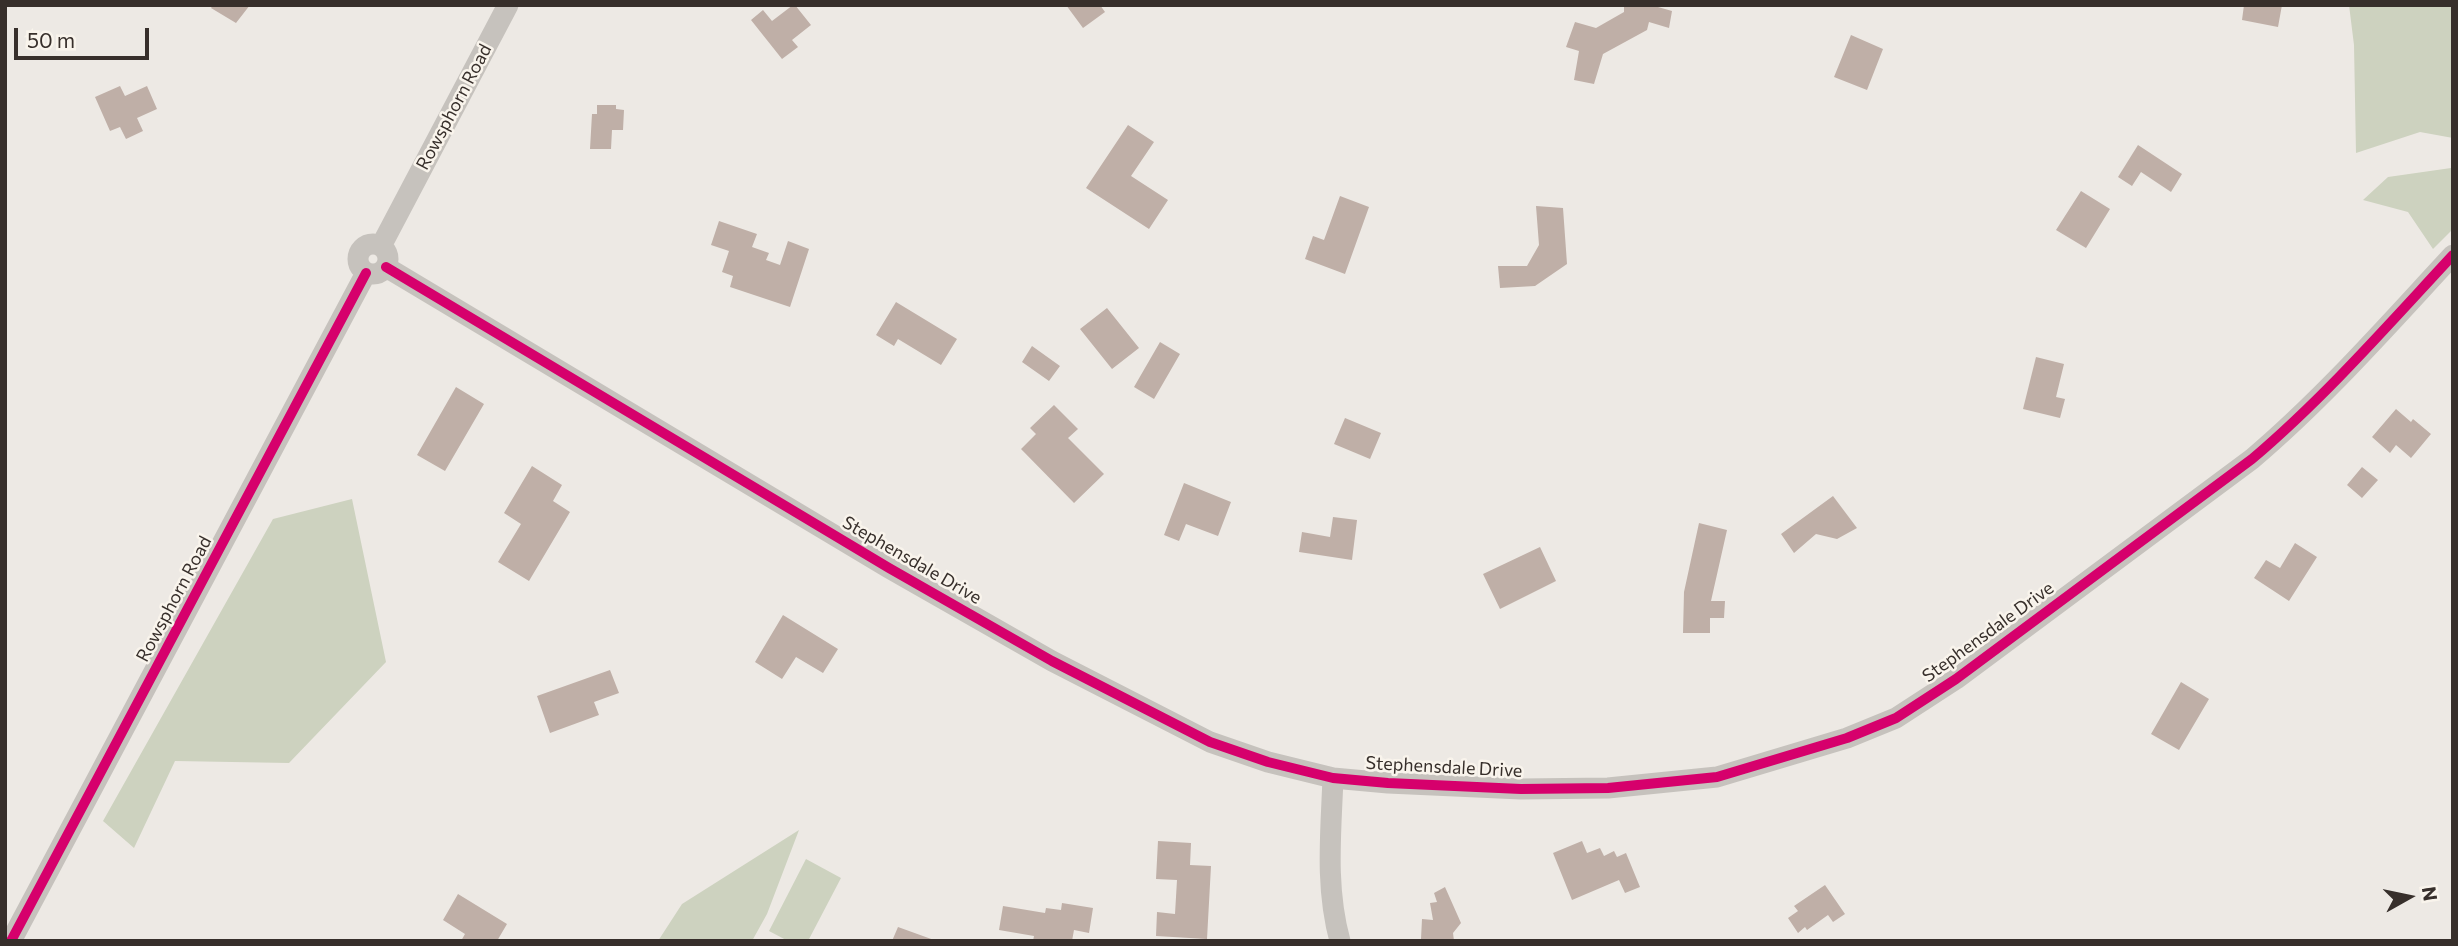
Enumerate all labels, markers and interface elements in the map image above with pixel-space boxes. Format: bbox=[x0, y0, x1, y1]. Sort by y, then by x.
scale bar bbox=[18, 14, 152, 58]
text: 50 m bbox=[27, 27, 75, 52]
street label: Rowsphorn Road bbox=[412, 40, 496, 174]
street label: Stephensdale Drive bbox=[839, 511, 985, 609]
street label: Rowsphorn Road bbox=[132, 532, 216, 666]
street label: Stephensdale Drive bbox=[1918, 577, 2058, 687]
street label: Stephensdale Drive bbox=[1365, 752, 1523, 782]
north arrow bbox=[2374, 862, 2444, 932]
text: N bbox=[2418, 885, 2443, 902]

